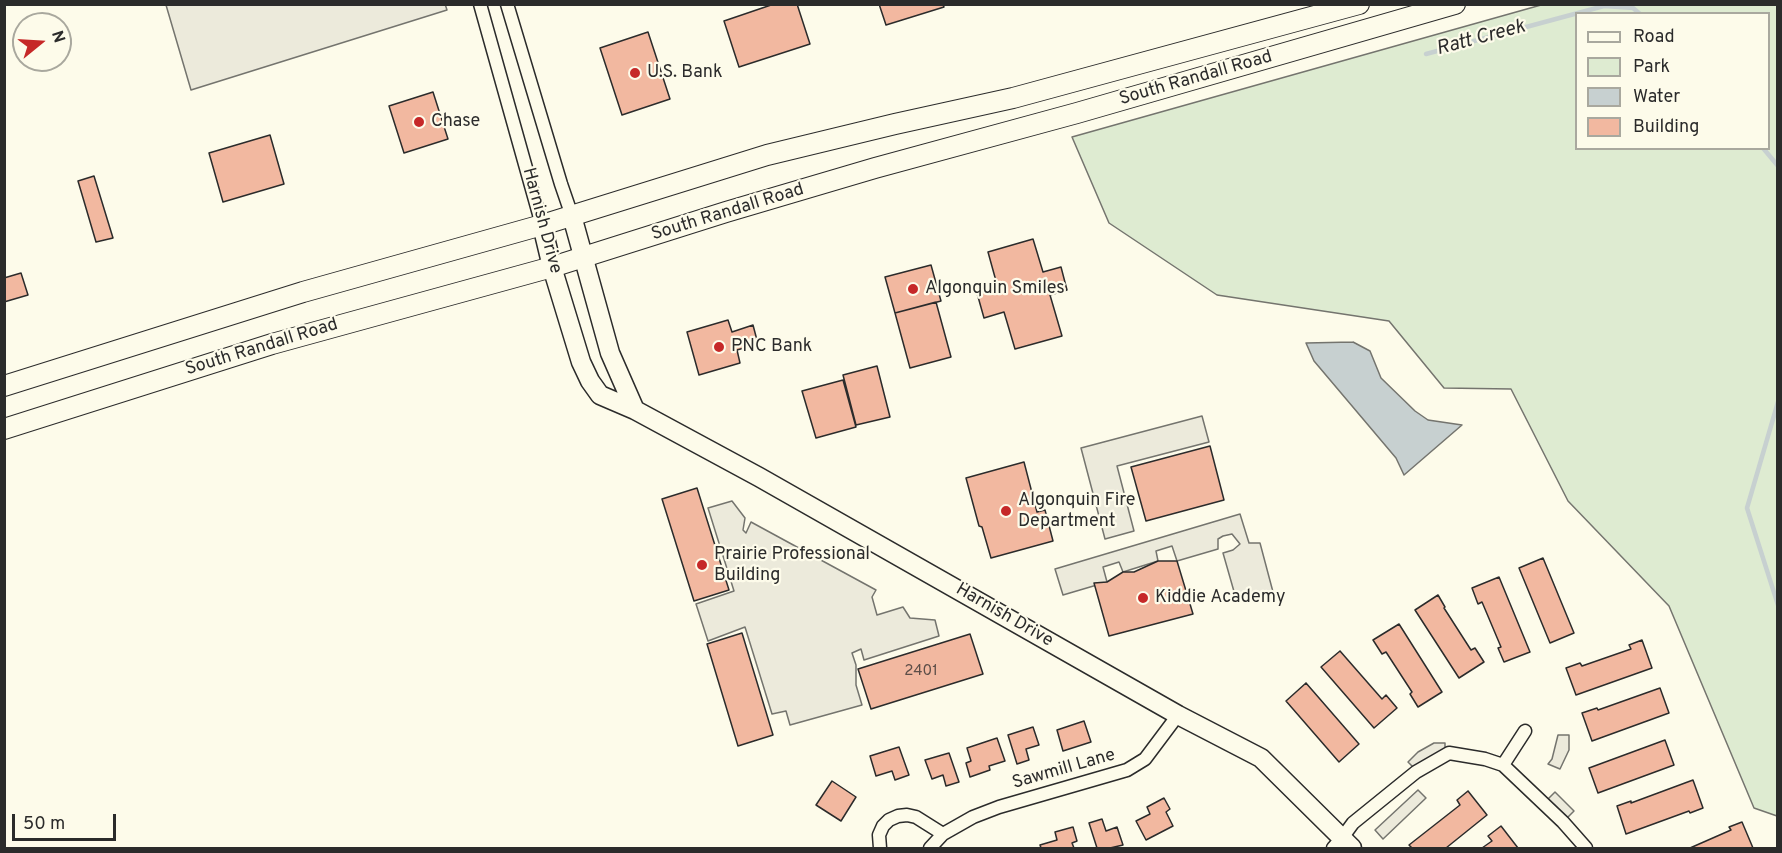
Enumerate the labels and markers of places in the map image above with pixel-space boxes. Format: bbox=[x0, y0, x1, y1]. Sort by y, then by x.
place label: U.S. Bank bbox=[647, 62, 723, 84]
marker: U.S. Bank bbox=[628, 66, 642, 80]
place label: Chase bbox=[431, 111, 480, 133]
marker: Chase bbox=[412, 115, 426, 129]
place label: Algonquin Smiles bbox=[925, 278, 1065, 300]
marker: Algonquin Smiles bbox=[906, 282, 920, 296]
place label: PNC Bank bbox=[731, 336, 812, 358]
marker: PNC Bank bbox=[712, 340, 726, 354]
place label: Algonquin Fire Department bbox=[1018, 490, 1135, 532]
marker: Algonquin Fire Department bbox=[999, 504, 1013, 518]
place label: Prairie Professional Building bbox=[714, 544, 870, 586]
marker: Prairie Professional Building bbox=[695, 558, 709, 572]
place label: Kiddie Academy bbox=[1155, 587, 1285, 609]
marker: Kiddie Academy bbox=[1136, 591, 1150, 605]

